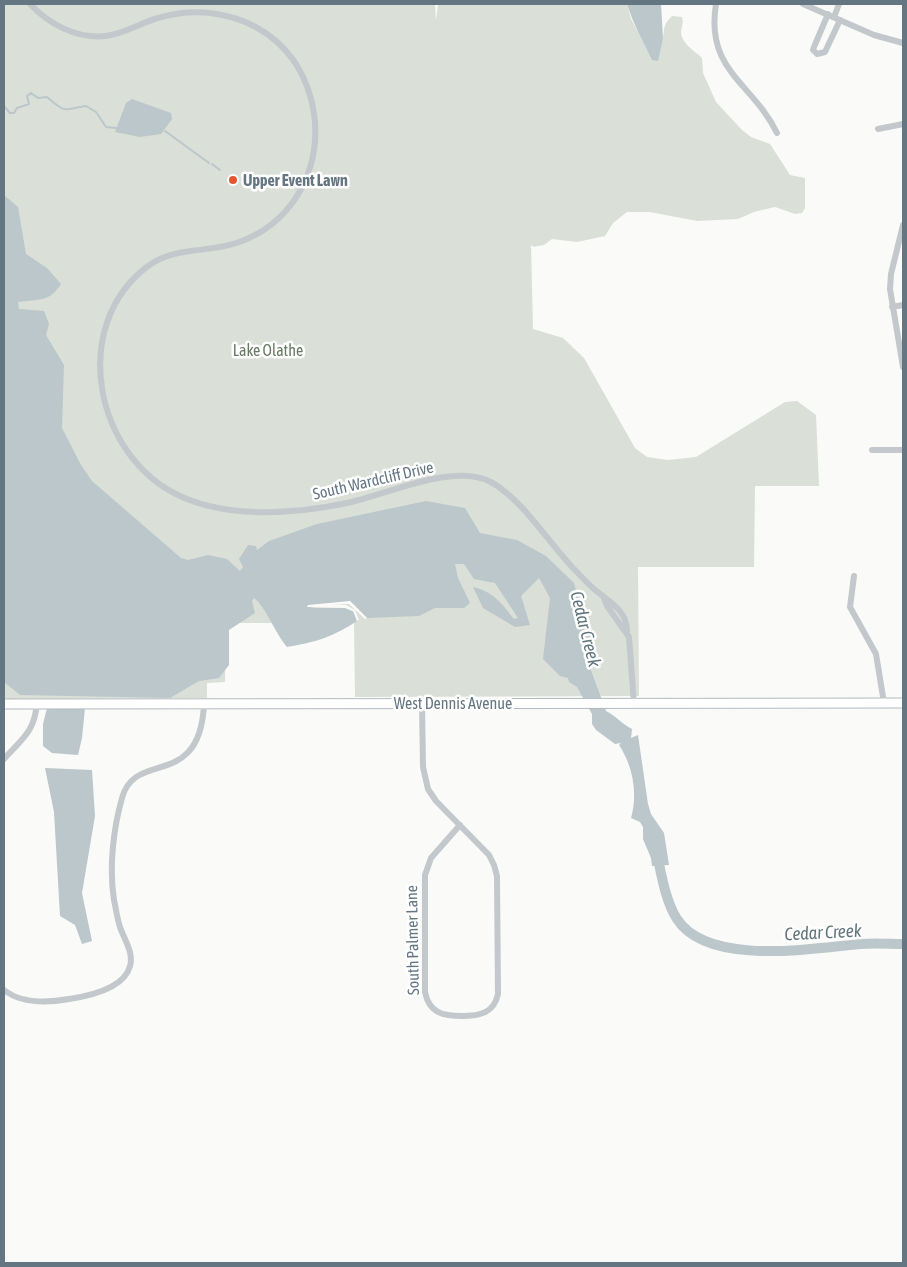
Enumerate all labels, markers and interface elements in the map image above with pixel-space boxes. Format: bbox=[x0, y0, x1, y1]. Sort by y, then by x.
place label: Upper Event Lawn bbox=[243, 171, 348, 189]
marker: Upper Event Lawn bbox=[227, 174, 239, 186]
park label: Lake Olathe bbox=[233, 341, 303, 359]
street label: South Wardcliff Drive bbox=[311, 457, 435, 503]
water label: Cedar Creek bbox=[566, 589, 606, 670]
street label: West Dennis Avenue bbox=[394, 694, 512, 712]
street label: South Palmer Lane bbox=[402, 885, 422, 995]
water label: Cedar Creek bbox=[784, 919, 863, 945]

